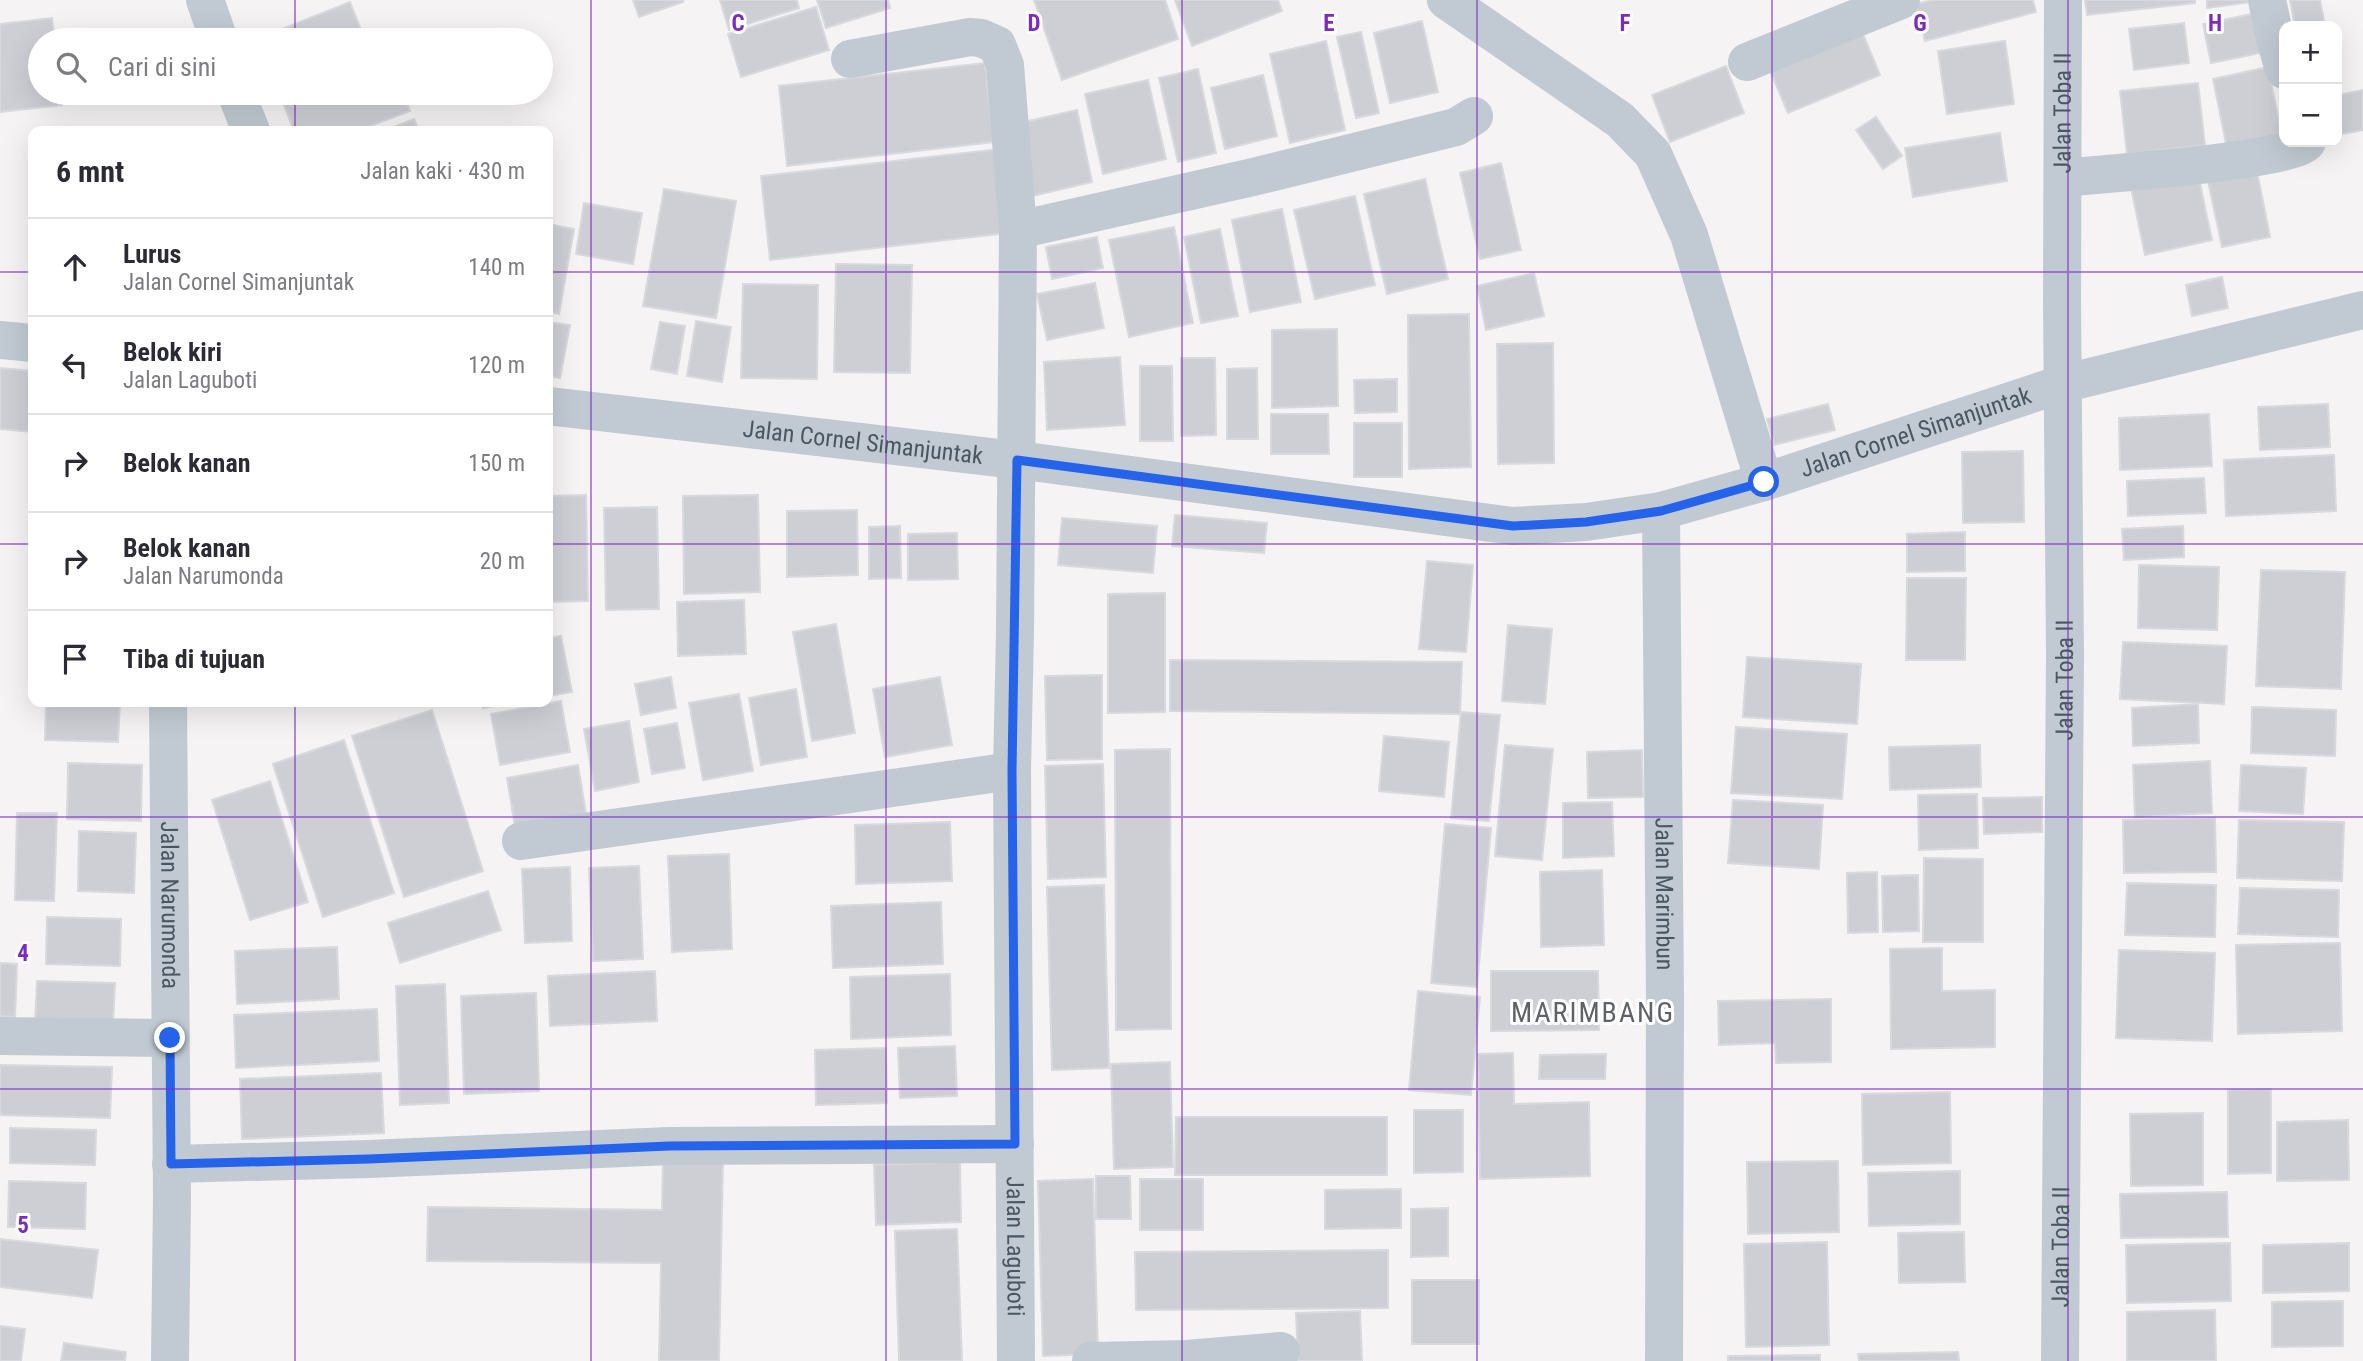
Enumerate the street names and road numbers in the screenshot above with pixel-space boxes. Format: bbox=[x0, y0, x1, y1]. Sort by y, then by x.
street label: Jalan Toba II bbox=[2048, 52, 2077, 174]
street label: Jalan Cornel Simanjuntak bbox=[1797, 381, 2035, 483]
street label: Jalan Cornel Simanjuntak bbox=[741, 415, 985, 470]
street label: Jalan Toba II bbox=[2050, 619, 2079, 741]
street label: Jalan Marimbun bbox=[1650, 817, 1679, 971]
street label: Jalan Narumonda bbox=[155, 821, 184, 989]
street label: Jalan Laguboti bbox=[1001, 1176, 1030, 1317]
street label: Jalan Toba II bbox=[2046, 1186, 2075, 1308]

